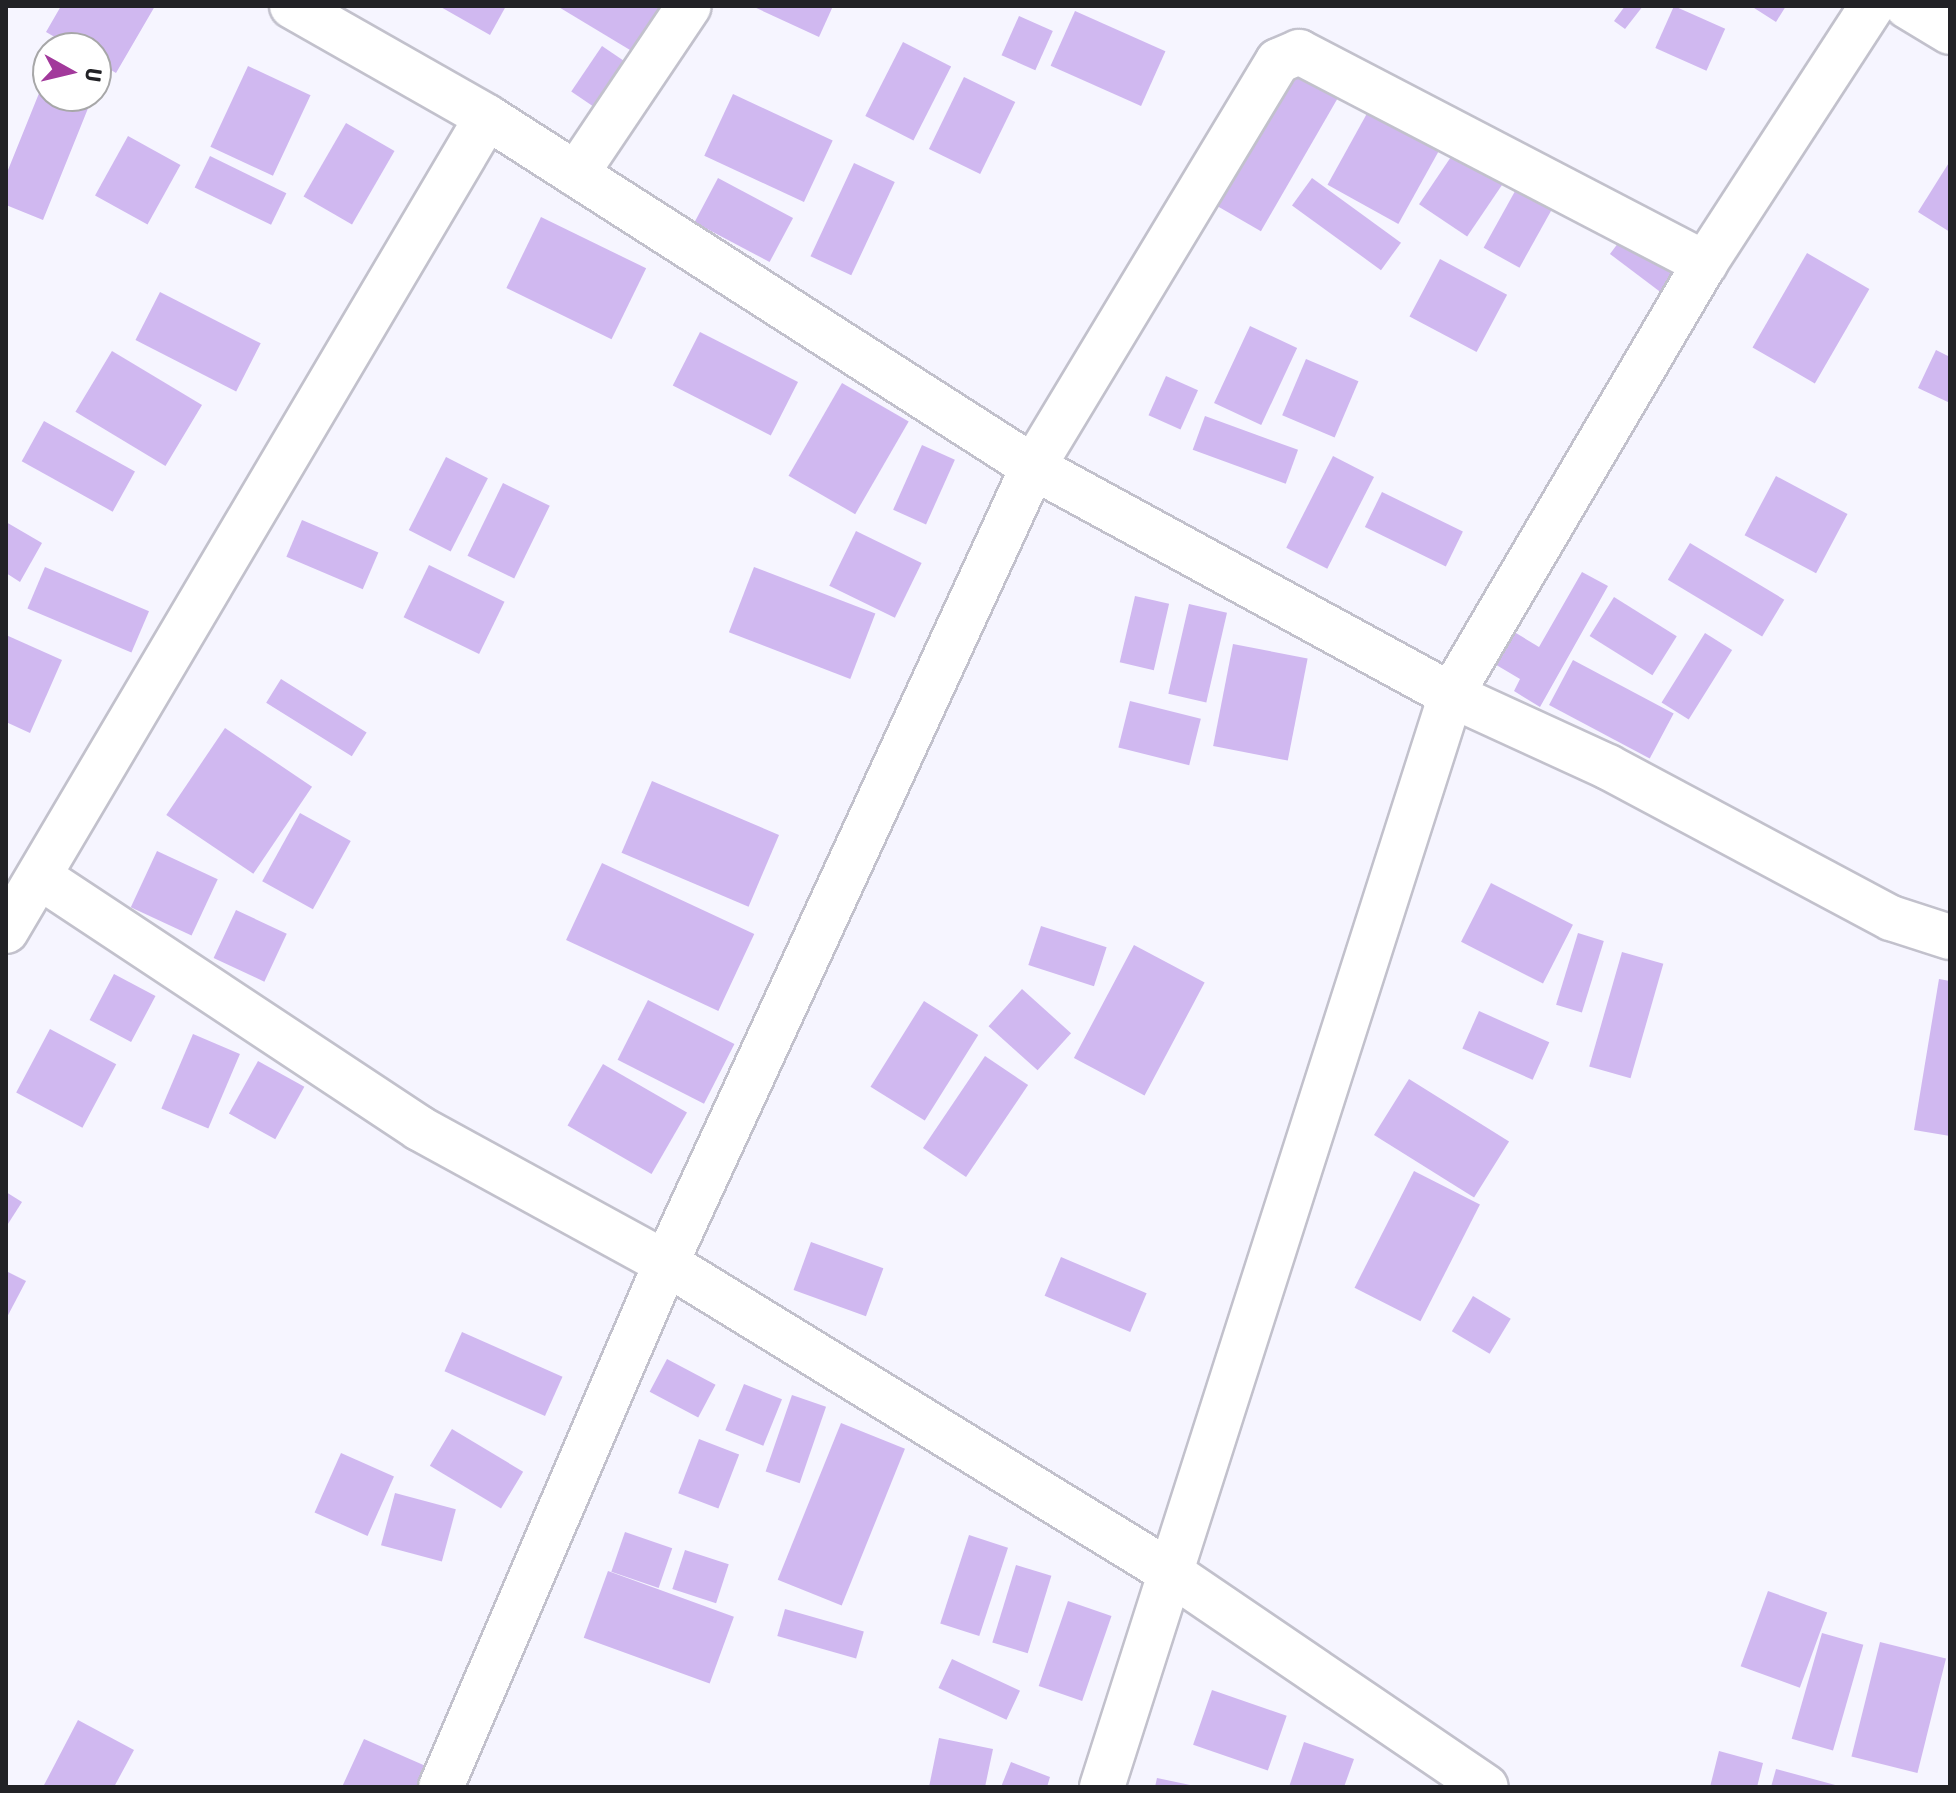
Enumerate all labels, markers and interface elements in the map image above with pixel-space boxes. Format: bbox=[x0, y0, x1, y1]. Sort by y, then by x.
north arrow bbox=[32, 32, 112, 112]
text: U bbox=[80, 67, 108, 83]

